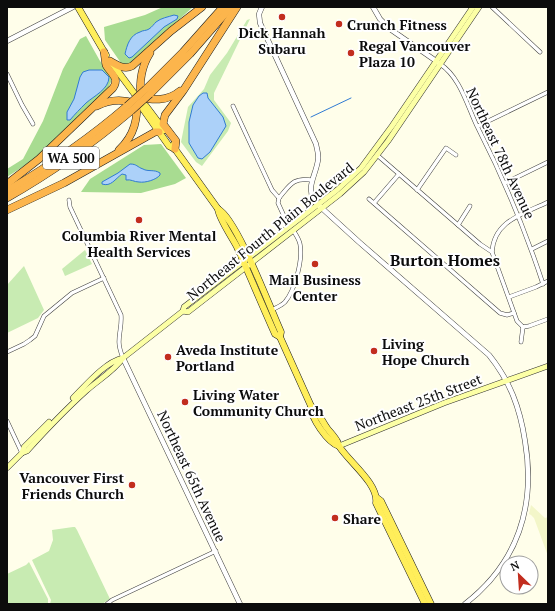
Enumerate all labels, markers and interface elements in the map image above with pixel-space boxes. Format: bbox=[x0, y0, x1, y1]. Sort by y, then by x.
marker: Dick Hannah Subaru bbox=[277, 12, 287, 22]
place label: Crunch Fitness bbox=[347, 15, 447, 34]
marker: Crunch Fitness bbox=[334, 19, 344, 29]
place label: Dick Hannah Subaru bbox=[238, 23, 326, 58]
place label: Regal Vancouver Plaza 10 bbox=[359, 36, 470, 71]
marker: Regal Vancouver Plaza 10 bbox=[346, 48, 356, 58]
street label: Northeast 78th Avenue bbox=[462, 84, 540, 222]
road number: WA 500 bbox=[43, 147, 99, 169]
street label: Northeast Fourth Plain Boulevard bbox=[183, 158, 358, 304]
marker: Columbia River Mental Health Services bbox=[134, 215, 144, 225]
place label: Columbia River Mental Health Services bbox=[62, 226, 217, 261]
district label: Burton Homes bbox=[390, 249, 500, 271]
marker: Mail Business Center bbox=[310, 259, 320, 269]
place label: Mail Business Center bbox=[269, 270, 361, 305]
place label: Living Hope Church bbox=[382, 334, 470, 369]
place label: Aveda Institute Portland bbox=[176, 340, 279, 375]
marker: Living Hope Church bbox=[369, 346, 379, 356]
marker: Aveda Institute Portland bbox=[163, 352, 173, 362]
street label: Northeast 25th Street bbox=[352, 369, 485, 435]
place label: Living Water Community Church bbox=[193, 385, 324, 420]
marker: Living Water Community Church bbox=[180, 397, 190, 407]
street label: Northeast 65th Avenue bbox=[153, 407, 231, 545]
place label: Vancouver First Friends Church bbox=[19, 468, 124, 503]
marker: Vancouver First Friends Church bbox=[127, 480, 137, 490]
place label: Share bbox=[343, 509, 382, 528]
marker: Share bbox=[330, 513, 340, 523]
north arrow bbox=[499, 555, 539, 595]
text: N bbox=[508, 558, 522, 574]

